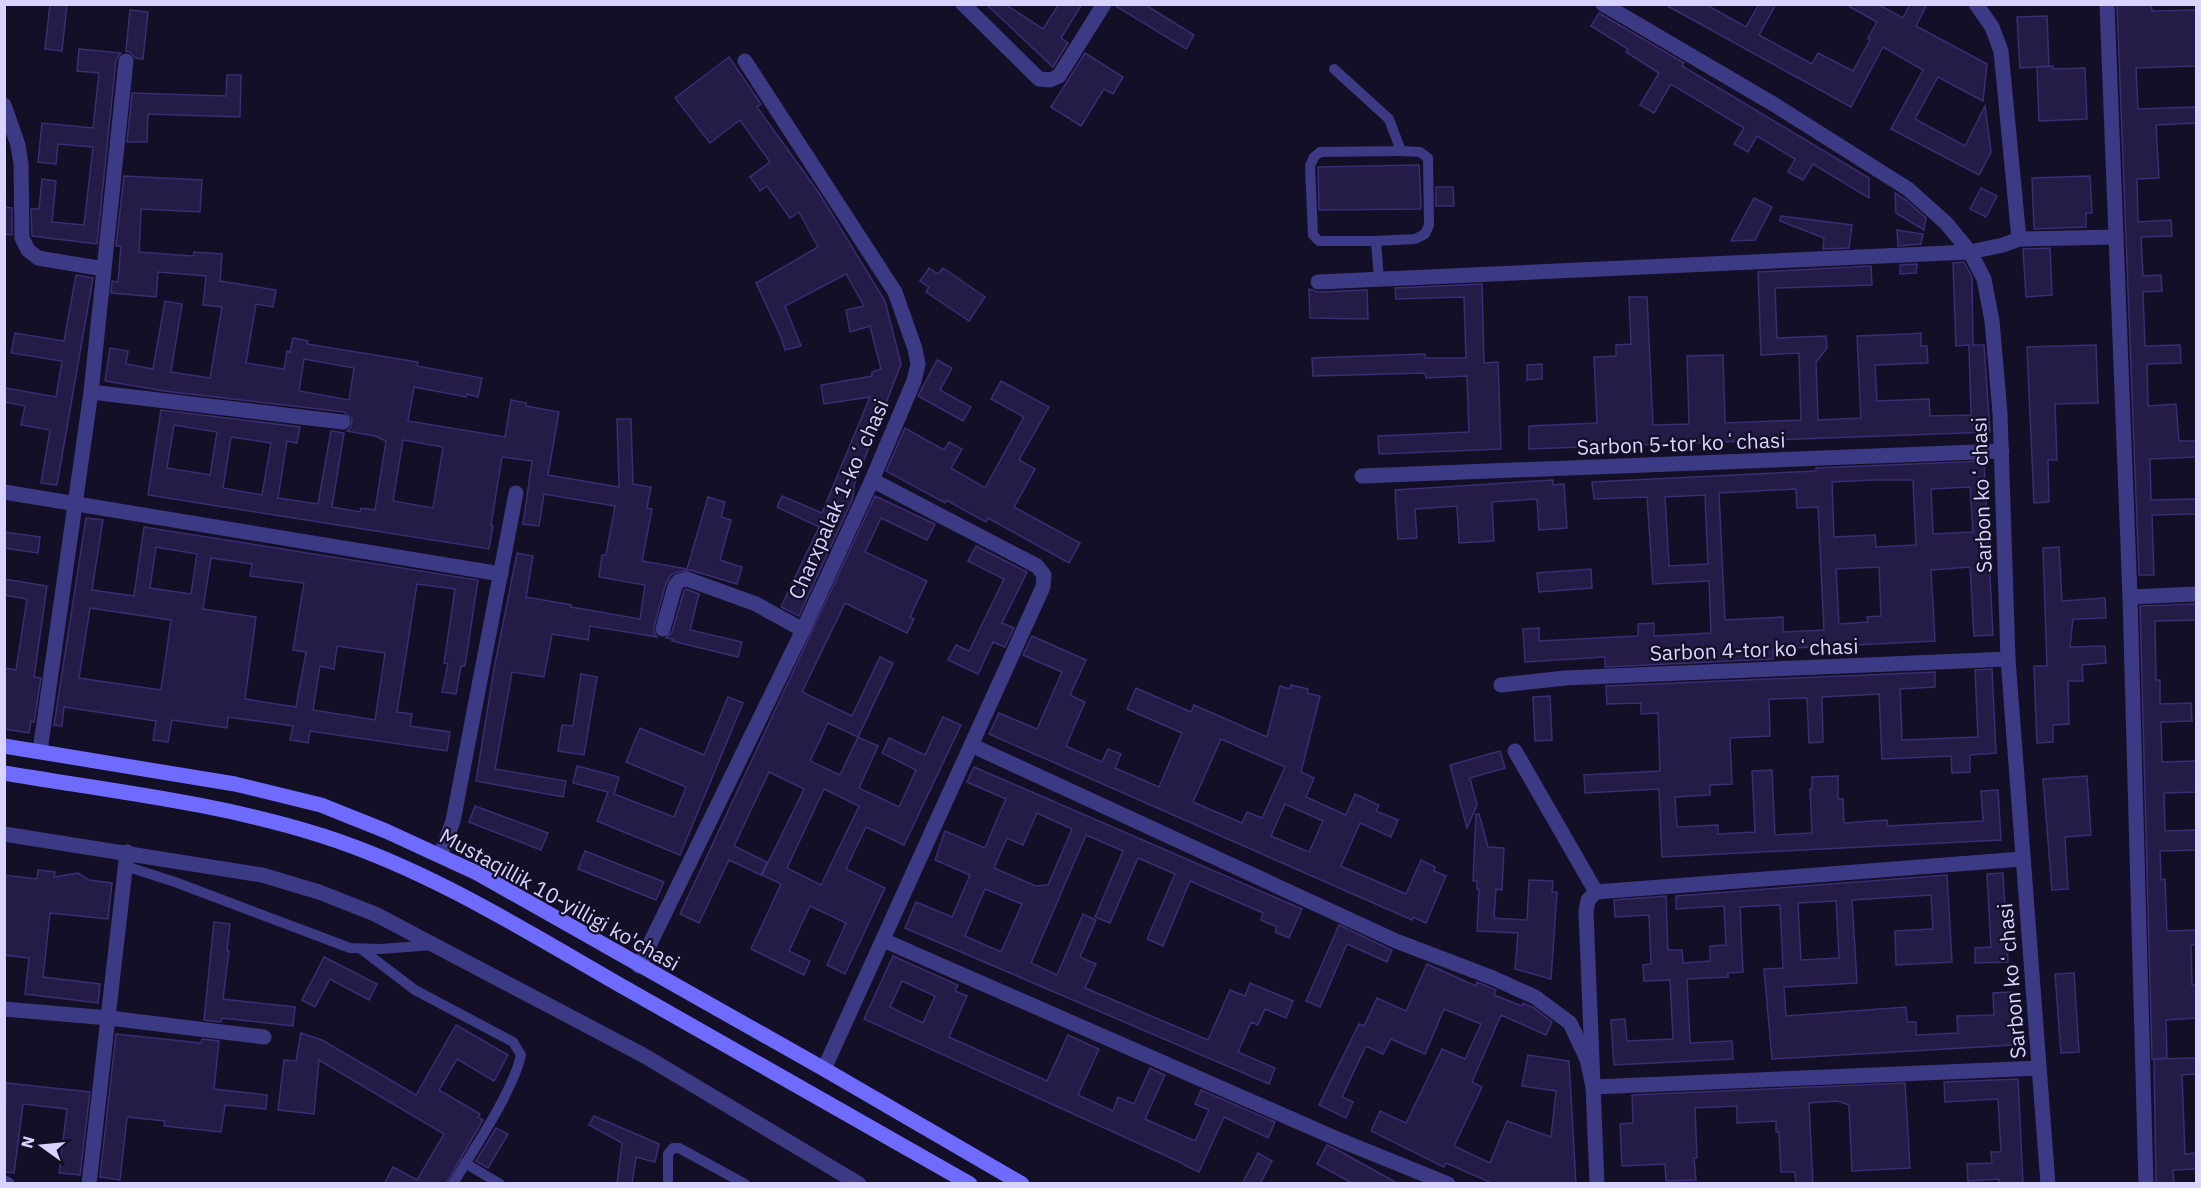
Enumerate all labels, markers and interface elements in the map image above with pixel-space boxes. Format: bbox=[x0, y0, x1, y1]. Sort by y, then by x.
street label: Charxpalak 1-koʻchasi bbox=[781, 395, 895, 603]
street label: Sarbon koʻchasi bbox=[1964, 416, 1998, 574]
street label: Sarbon 5-tor koʻchasi bbox=[1576, 425, 1786, 461]
street label: Sarbon 4-tor koʻchasi bbox=[1649, 631, 1859, 667]
street label: Mustaqillik 10-yilligi ko'chasi bbox=[435, 821, 685, 977]
street label: Sarbon koʻchasi bbox=[1990, 902, 2032, 1060]
north arrow bbox=[12, 1116, 72, 1176]
text: N bbox=[16, 1134, 39, 1150]

